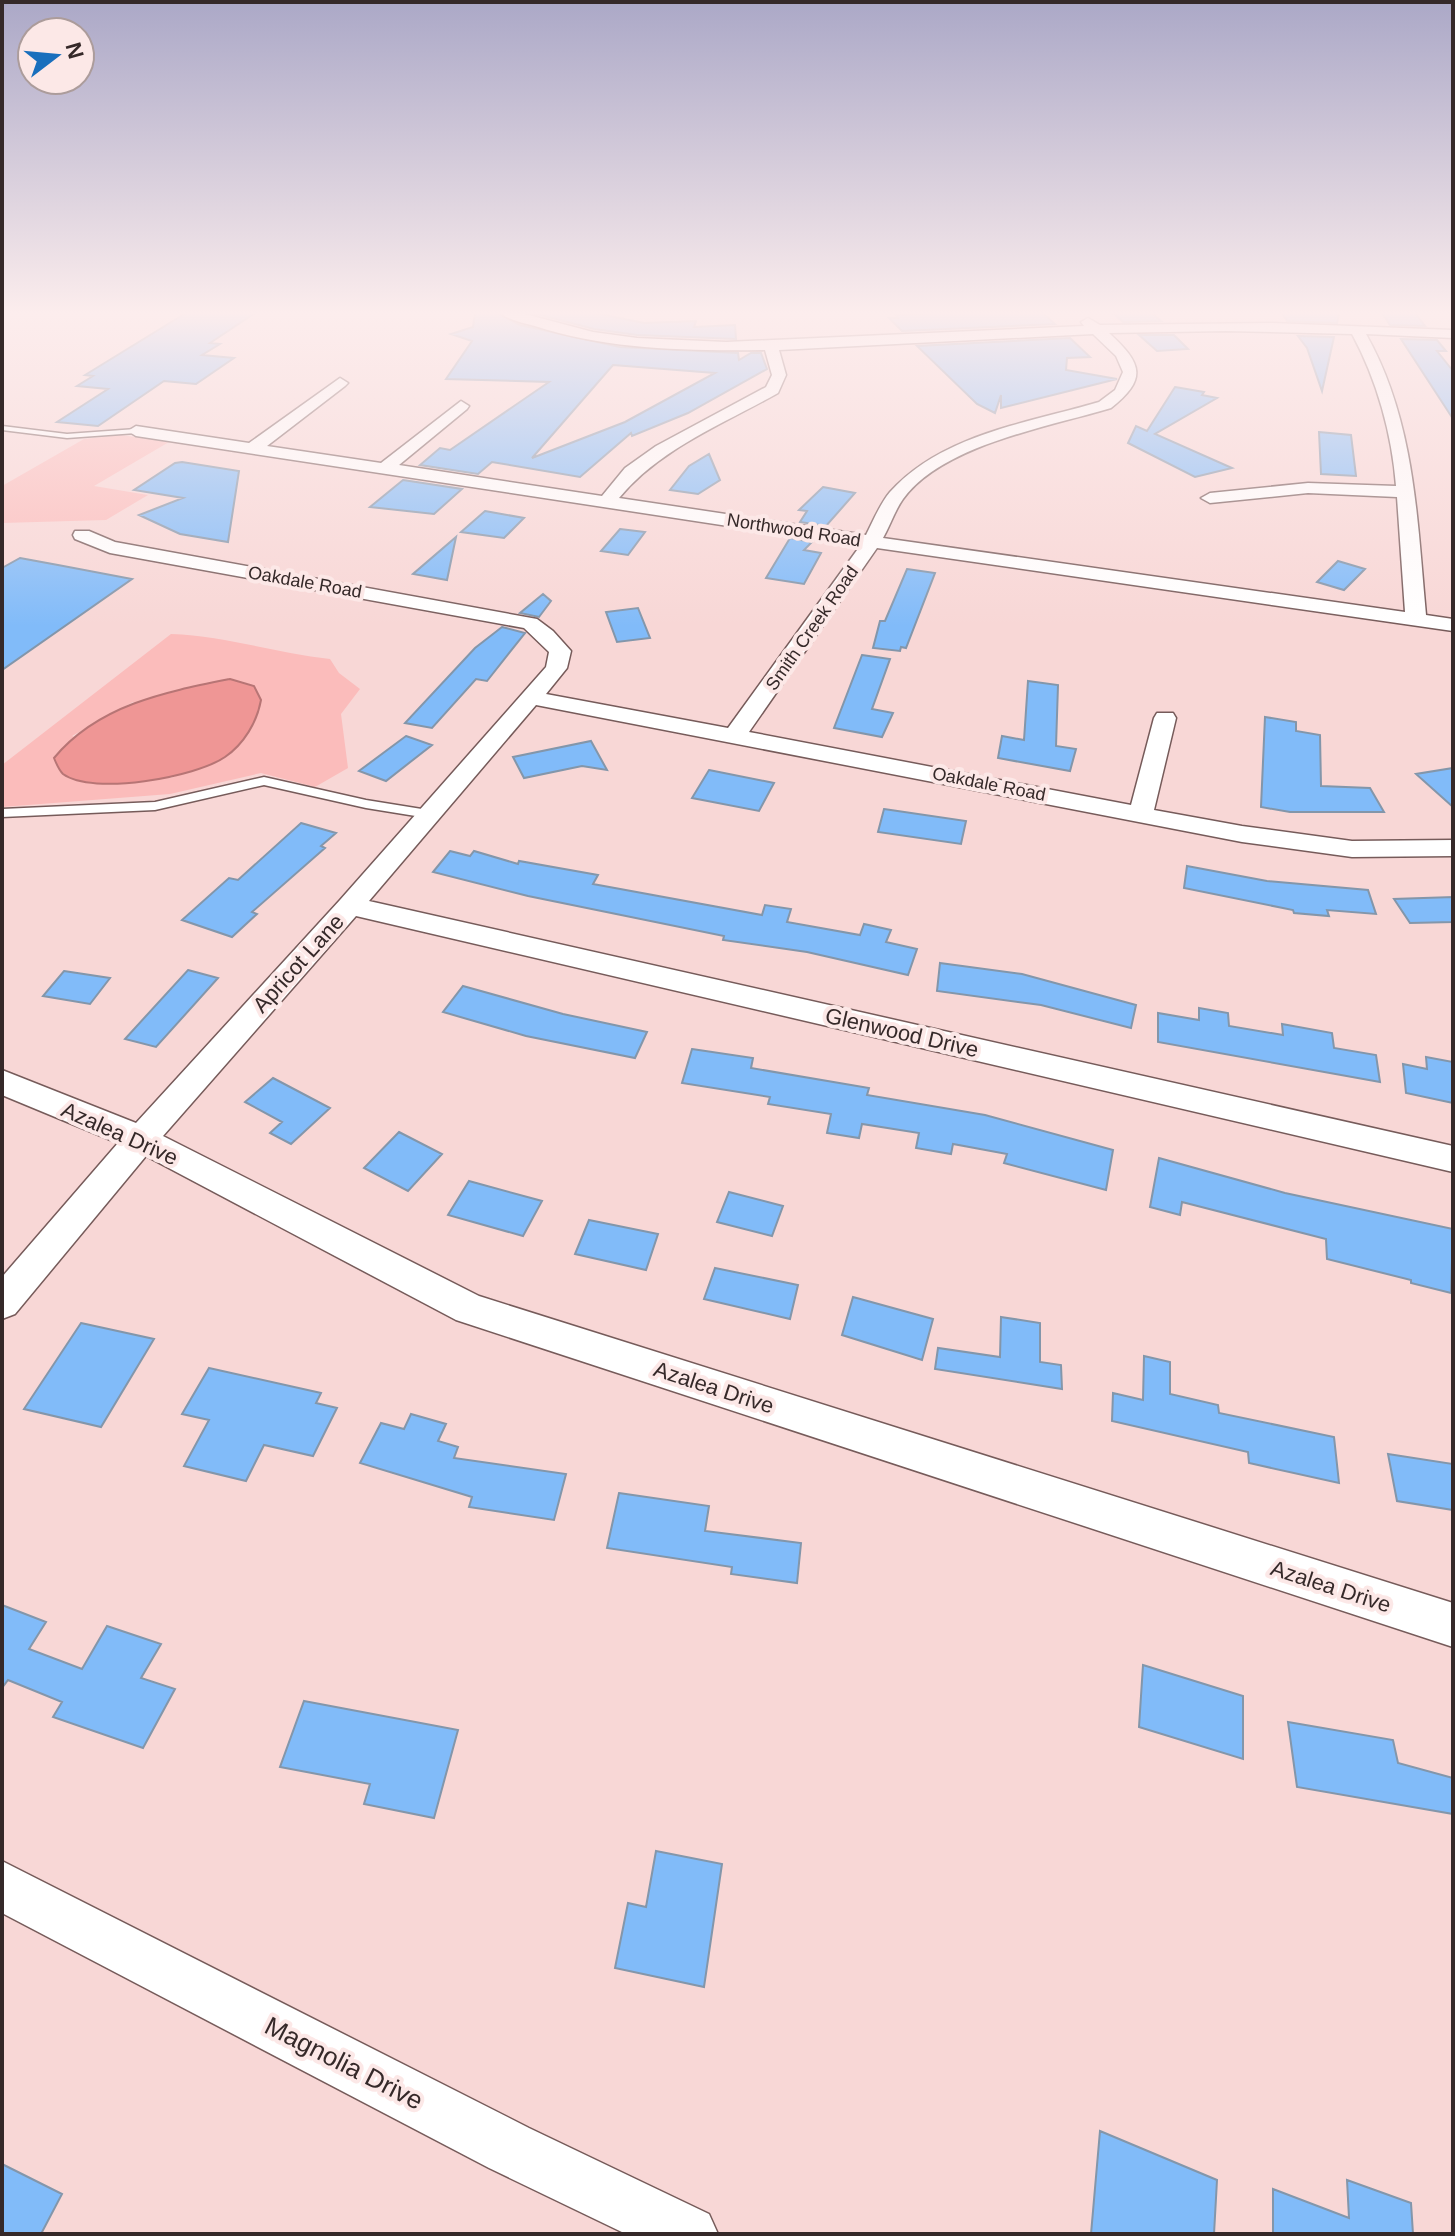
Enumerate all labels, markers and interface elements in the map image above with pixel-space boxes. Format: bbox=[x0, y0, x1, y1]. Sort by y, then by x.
north arrow bbox=[16, 16, 96, 96]
text: N bbox=[61, 40, 89, 62]
street label: Northwood Road bbox=[726, 510, 862, 550]
street label: Oakdale Road bbox=[247, 562, 363, 602]
street label: Smith Creek Road bbox=[762, 562, 862, 694]
street label: Oakdale Road bbox=[931, 763, 1047, 805]
street label: Apricot Lane bbox=[248, 909, 349, 1018]
street label: Glenwood Drive bbox=[823, 1003, 981, 1062]
street label: Azalea Drive bbox=[58, 1097, 182, 1170]
street label: Azalea Drive bbox=[651, 1356, 777, 1419]
street label: Azalea Drive bbox=[1268, 1555, 1394, 1618]
street label: Magnolia Drive bbox=[260, 2010, 428, 2116]

